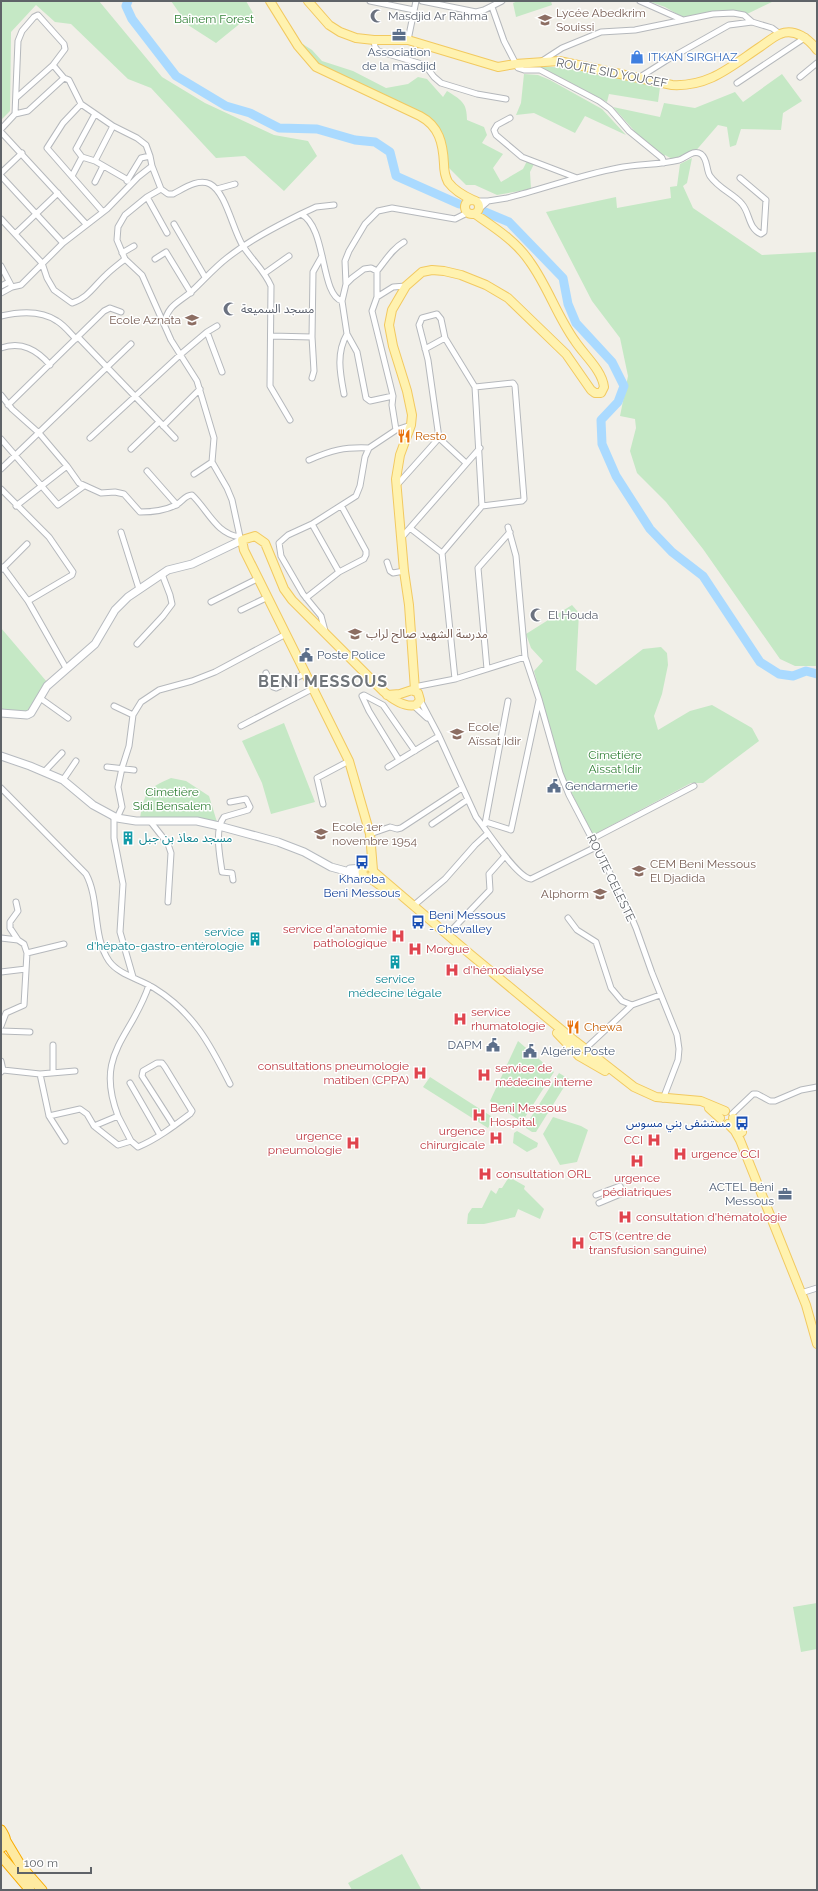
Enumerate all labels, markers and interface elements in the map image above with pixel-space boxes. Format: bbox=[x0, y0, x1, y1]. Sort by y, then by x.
place label: Lycée Abedkrim Souissi bbox=[556, 6, 646, 34]
mosque icon: Masdjid Ar Rahma bbox=[369, 8, 385, 24]
place label: Masdjid Ar Rahma bbox=[388, 9, 488, 23]
park label: Bainem Forest bbox=[174, 12, 254, 26]
school or university icon: Lycée Abedkrim Souissi bbox=[537, 12, 553, 28]
office icon: Association de la masdjid bbox=[391, 27, 407, 43]
place label: Association de la masdjid bbox=[362, 45, 436, 73]
shop icon: ITKAN SIRGHAZ bbox=[629, 49, 645, 65]
place label: ITKAN SIRGHAZ bbox=[648, 50, 738, 64]
street label: ROUTE SID YOUCEF bbox=[555, 55, 669, 91]
mosque icon: مسجد السميعة bbox=[222, 301, 238, 317]
place label: مسجد السميعة bbox=[241, 302, 314, 316]
school or university icon: Ecole Aznata bbox=[184, 312, 200, 328]
place label: Ecole Aznata bbox=[109, 313, 181, 327]
restaurant icon: Resto bbox=[396, 428, 412, 444]
place label: Resto bbox=[415, 429, 447, 443]
mosque icon: El Houda bbox=[529, 607, 545, 623]
place label: El Houda bbox=[548, 608, 598, 622]
school or university icon: مدرسة الشهيد صالح لراب bbox=[347, 626, 363, 642]
place label: مدرسة الشهيد صالح لراب bbox=[366, 627, 488, 643]
public building icon: Poste Police bbox=[298, 647, 314, 663]
place label: Poste Police bbox=[317, 648, 385, 662]
district label: BENI MESSOUS bbox=[258, 672, 388, 691]
place label: Ecole Aïssat Idir bbox=[468, 720, 522, 748]
school or university icon: Ecole Aïssat Idir bbox=[449, 726, 465, 742]
park label: Cimetière Aissat Idir bbox=[588, 748, 642, 776]
public building icon: Gendarmerie bbox=[546, 778, 562, 794]
place label: Gendarmerie bbox=[565, 779, 638, 793]
park label: Cimetière Sidi Bensalem bbox=[133, 785, 211, 813]
place label: Ecole 1er novembre 1954 bbox=[332, 820, 417, 848]
school or university icon: Ecole 1er novembre 1954 bbox=[313, 826, 329, 842]
building icon: مسجد معاذ بن جبل bbox=[120, 830, 136, 846]
place label: مسجد معاذ بن جبل bbox=[139, 831, 232, 845]
street label: ROUTE CELESTE bbox=[584, 832, 638, 924]
bus stop icon: Kharoba Beni Messous bbox=[354, 854, 370, 870]
place label: CEM Beni Messous El Djadida bbox=[650, 857, 756, 885]
school or university icon: CEM Beni Messous El Djadida bbox=[631, 863, 647, 879]
place label: Kharoba Beni Messous bbox=[324, 872, 401, 900]
school or university icon: Alphorm bbox=[592, 886, 608, 902]
place label: Alphorm bbox=[541, 887, 589, 901]
place label: Beni Messous - Chevalley bbox=[429, 908, 506, 936]
bus stop icon: Beni Messous - Chevalley bbox=[410, 914, 426, 930]
place label: service d'anatomie pathologique bbox=[283, 922, 387, 950]
place label: service d'hépato-gastro-entérologie bbox=[87, 925, 244, 953]
hospital icon: service d'anatomie pathologique bbox=[390, 928, 406, 944]
building icon: service d'hépato-gastro-entérologie bbox=[247, 931, 263, 947]
hospital icon: Morgue bbox=[407, 941, 423, 957]
place label: Morgue bbox=[426, 942, 469, 956]
building icon: service médecine légale bbox=[387, 954, 403, 970]
hospital icon: d'hémodialyse bbox=[444, 962, 460, 978]
place label: d'hémodialyse bbox=[463, 963, 544, 977]
place label: service médecine légale bbox=[348, 972, 442, 1000]
place label: service rhumatologie bbox=[471, 1005, 545, 1033]
hospital icon: service rhumatologie bbox=[452, 1011, 468, 1027]
restaurant icon: Chewa bbox=[565, 1019, 581, 1035]
place label: Chewa bbox=[584, 1020, 622, 1034]
public building icon: DAPM bbox=[485, 1037, 501, 1053]
place label: DAPM bbox=[448, 1038, 482, 1052]
public building icon: Algérie Poste bbox=[522, 1043, 538, 1059]
place label: Algérie Poste bbox=[541, 1044, 615, 1058]
place label: consultations pneumologie matiben (CPPA) bbox=[258, 1059, 409, 1087]
place label: service de médecine interne bbox=[495, 1061, 593, 1089]
hospital icon: consultations pneumologie matiben (CPPA) bbox=[412, 1065, 428, 1081]
hospital icon: service de médecine interne bbox=[476, 1067, 492, 1083]
place label: Beni Messous Hospital bbox=[490, 1101, 567, 1129]
hospital icon: Beni Messous Hospital bbox=[471, 1107, 487, 1123]
bus stop icon: مستشفى بني مسوس bbox=[734, 1115, 750, 1131]
place label: مستشفى بني مسوس bbox=[626, 1116, 731, 1133]
place label: urgence chirurgicale bbox=[420, 1124, 485, 1152]
place label: urgence pneumologie bbox=[268, 1129, 342, 1157]
hospital icon: urgence chirurgicale bbox=[488, 1130, 504, 1146]
hospital icon: CCI bbox=[646, 1132, 662, 1148]
place label: CCI bbox=[624, 1133, 643, 1147]
hospital icon: urgence pneumologie bbox=[345, 1135, 361, 1151]
hospital icon: urgence CCI bbox=[672, 1146, 688, 1162]
place label: urgence CCI bbox=[691, 1147, 760, 1161]
hospital icon: urgence pédiatriques bbox=[629, 1153, 645, 1169]
hospital icon: consultation ORL bbox=[477, 1166, 493, 1182]
place label: consultation ORL bbox=[496, 1167, 591, 1181]
place label: urgence pédiatriques bbox=[602, 1171, 672, 1199]
place label: ACTEL Béni Messous bbox=[709, 1180, 774, 1208]
office icon: ACTEL Béni Messous bbox=[777, 1186, 793, 1202]
hospital icon: consultation d'hématologie bbox=[617, 1209, 633, 1225]
place label: consultation d'hématologie bbox=[636, 1210, 787, 1224]
place label: CTS (centre de transfusion sanguine) bbox=[589, 1229, 707, 1257]
hospital icon: CTS (centre de transfusion sanguine) bbox=[570, 1235, 586, 1251]
scale bar bbox=[18, 1849, 91, 1875]
text: 100 m bbox=[24, 1856, 58, 1870]

